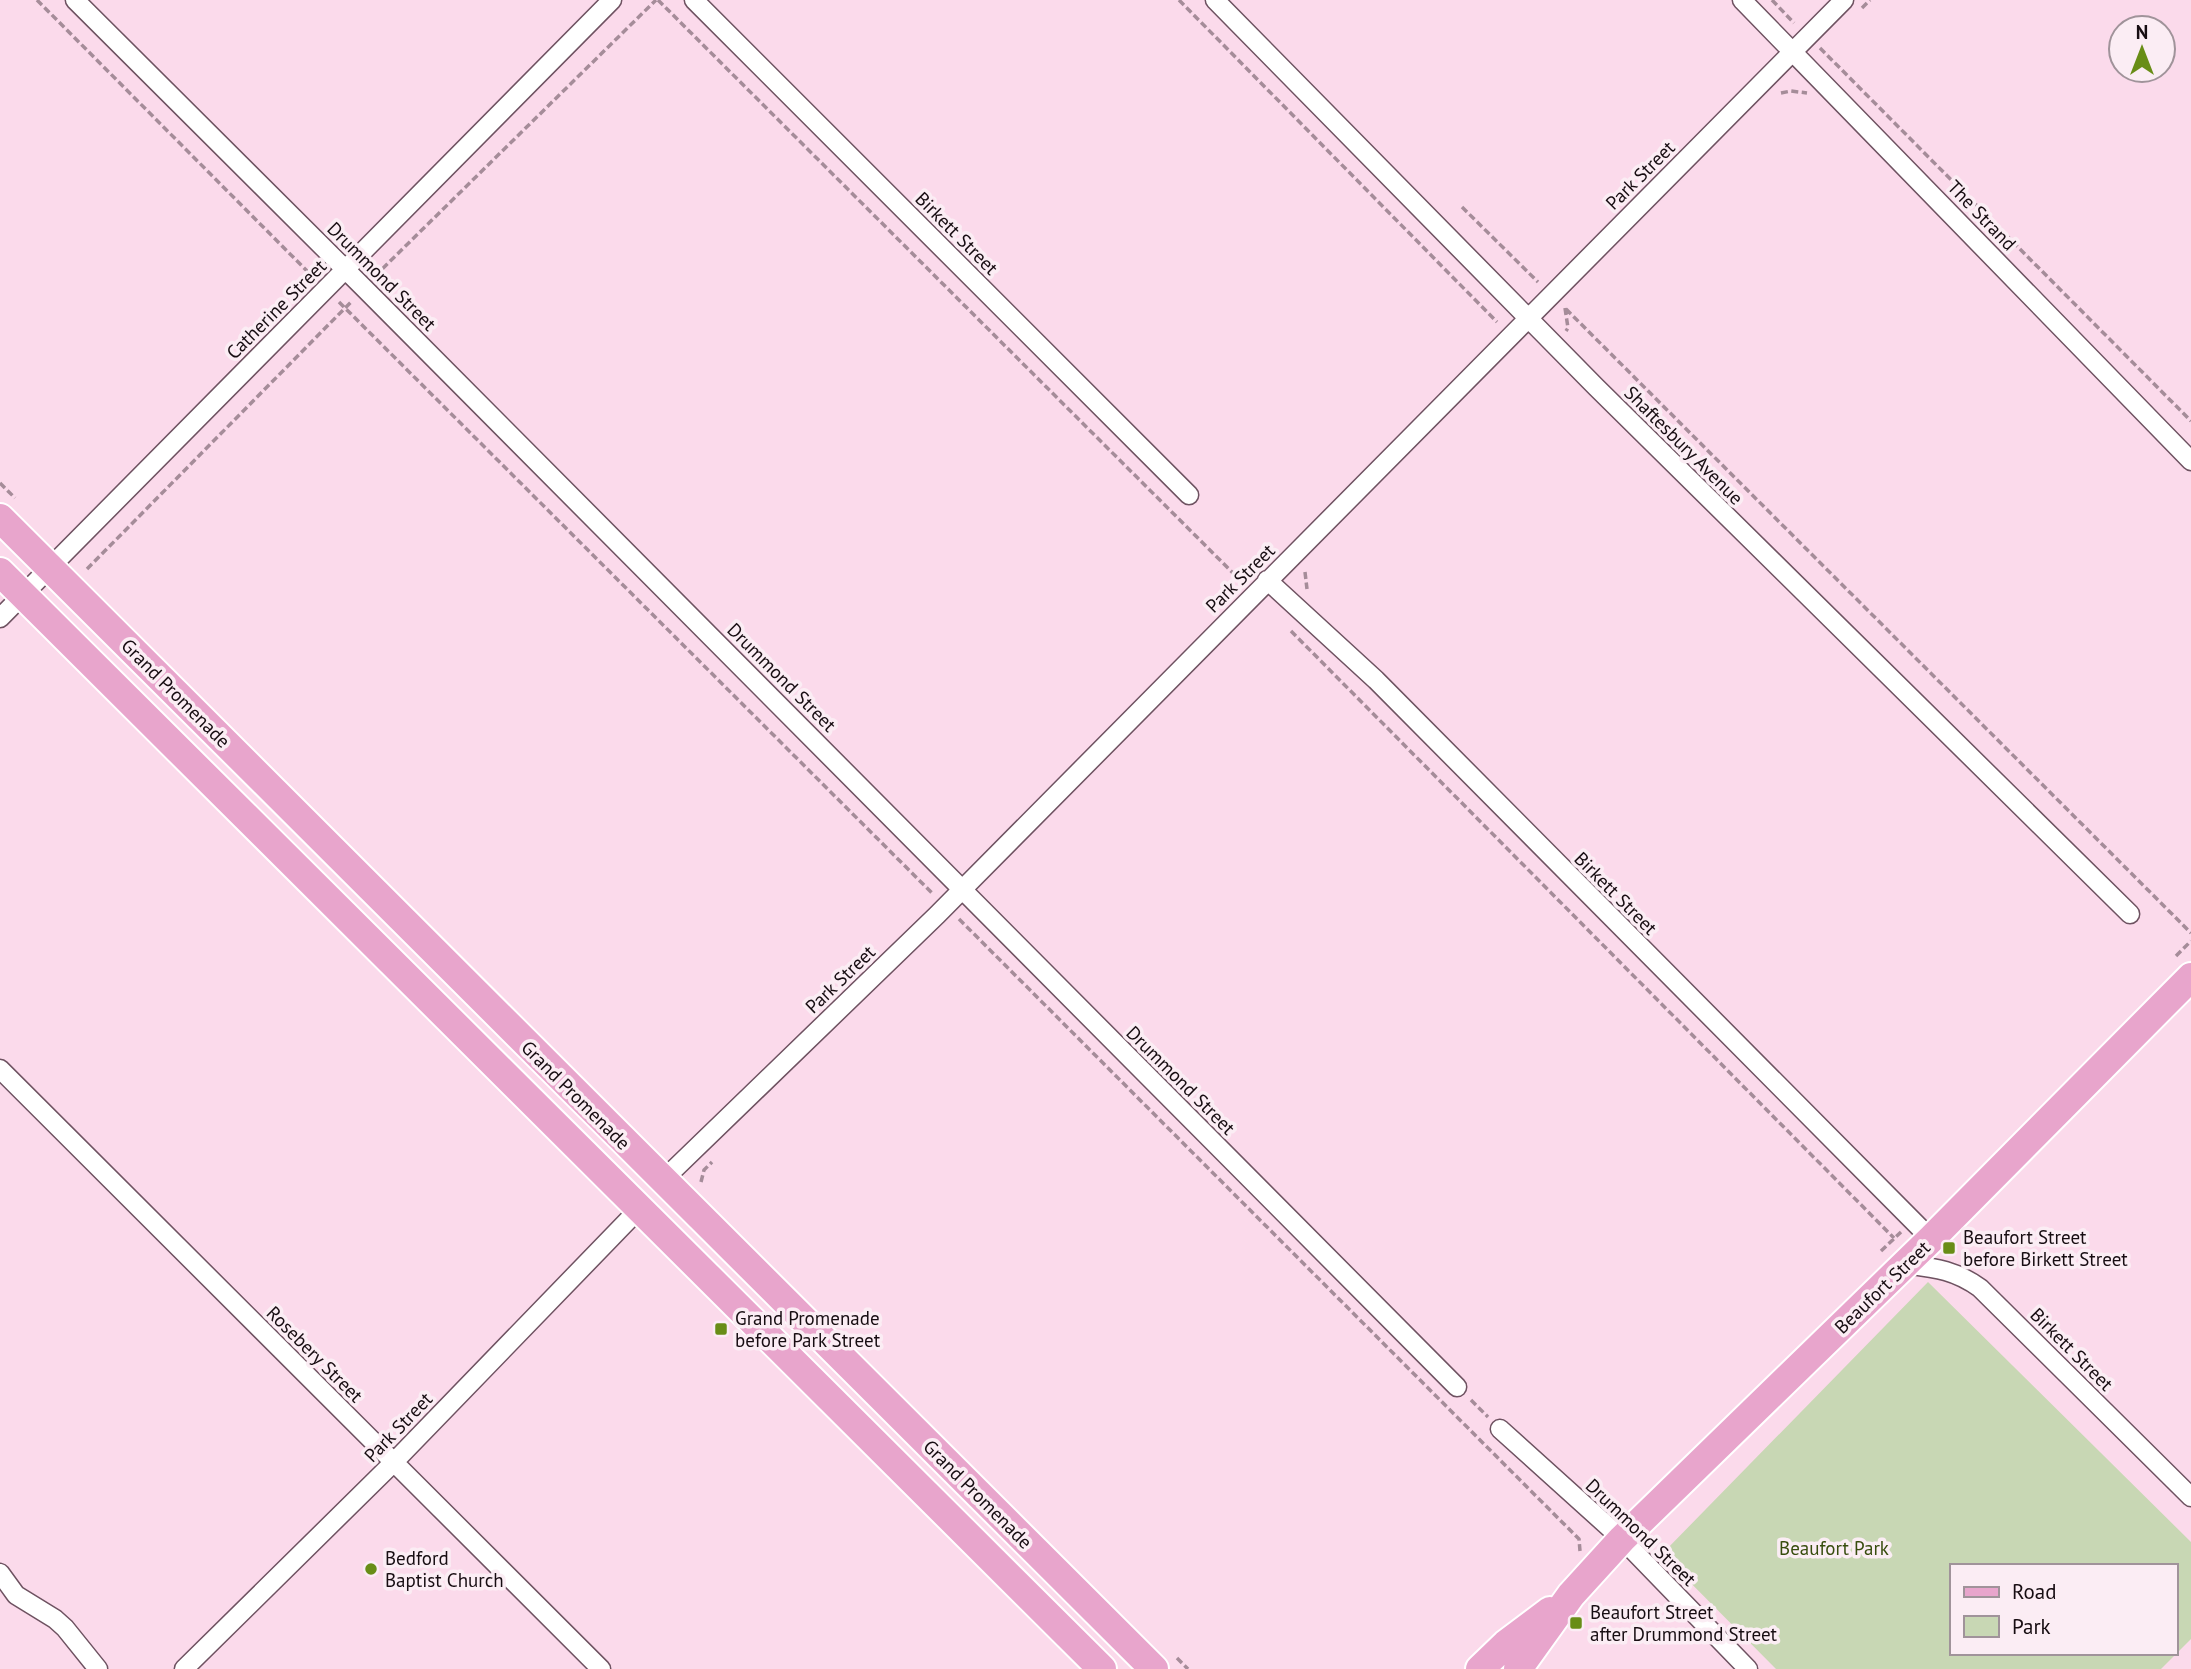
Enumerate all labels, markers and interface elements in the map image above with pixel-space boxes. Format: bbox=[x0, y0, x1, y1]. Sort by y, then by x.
north arrow bbox=[2107, 14, 2177, 84]
text: N bbox=[2136, 20, 2148, 44]
street label: Park Street bbox=[1600, 135, 1680, 215]
street label: The Strand bbox=[1943, 175, 2021, 255]
street label: Birkett Street bbox=[910, 186, 1004, 280]
street label: Drummond Street bbox=[322, 216, 442, 336]
street label: Catherine Street bbox=[221, 254, 331, 364]
street label: Shaftesbury Avenue bbox=[1619, 380, 1749, 510]
street label: Park Street bbox=[1200, 538, 1280, 618]
street label: Drummond Street bbox=[722, 617, 842, 737]
street label: Grand Promenade bbox=[116, 633, 236, 753]
street label: Birkett Street bbox=[1569, 846, 1663, 940]
street label: Park Street bbox=[800, 939, 880, 1018]
street label: Drummond Street bbox=[1121, 1020, 1241, 1140]
street label: Grand Promenade bbox=[516, 1035, 636, 1155]
place label: Beaufort Street before Birkett Street bbox=[1963, 1225, 2128, 1271]
street label: Beaufort Street bbox=[1829, 1235, 1935, 1339]
marker: Beaufort Street before Birkett Street bbox=[1941, 1240, 1957, 1256]
street label: Rosebery Street bbox=[262, 1301, 369, 1408]
street label: Birkett Street bbox=[2025, 1302, 2119, 1396]
place label: Grand Promenade before Park Street bbox=[735, 1306, 881, 1352]
marker: Grand Promenade before Park Street bbox=[713, 1321, 729, 1337]
street label: Park Street bbox=[359, 1387, 438, 1467]
street label: Grand Promenade bbox=[918, 1434, 1038, 1554]
street label: Drummond Street bbox=[1581, 1473, 1702, 1591]
park label: Beaufort Park bbox=[1779, 1536, 1889, 1560]
place label: Bedford Baptist Church bbox=[385, 1546, 504, 1592]
marker: Bedford Baptist Church bbox=[363, 1561, 379, 1577]
legend bbox=[1950, 1564, 2177, 1655]
text: Road bbox=[2012, 1578, 2056, 1605]
place label: Beaufort Street after Drummond Street bbox=[1590, 1600, 1778, 1646]
text: Park bbox=[2012, 1613, 2051, 1640]
marker: Beaufort Street after Drummond Street bbox=[1568, 1615, 1584, 1631]

